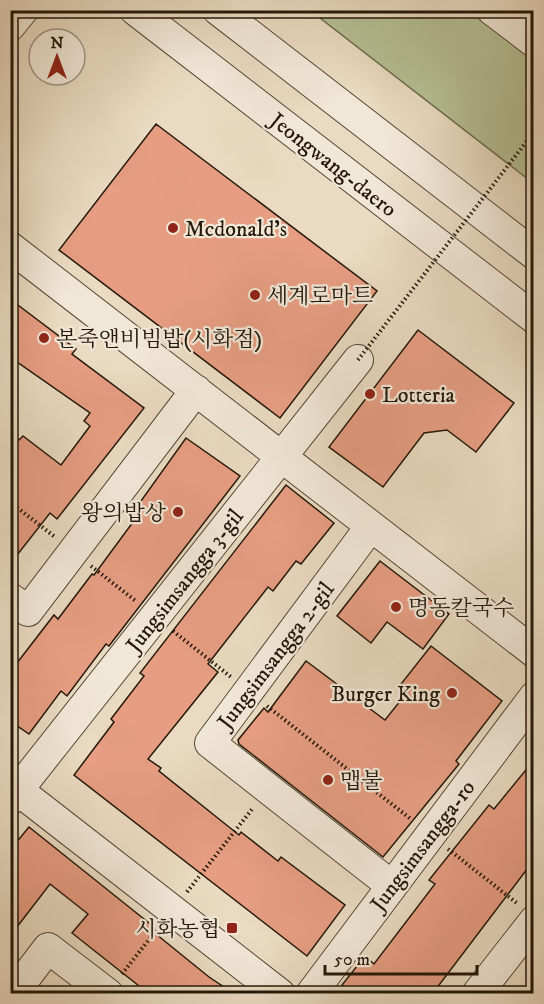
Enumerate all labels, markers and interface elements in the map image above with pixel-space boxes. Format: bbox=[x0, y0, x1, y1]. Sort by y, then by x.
north arrow bbox=[27, 27, 87, 87]
text: N bbox=[50, 33, 64, 53]
street label: Jeongwang-daero bbox=[263, 106, 402, 223]
place label: Mcdonald's bbox=[185, 216, 287, 243]
marker: Mcdonald's bbox=[166, 221, 180, 235]
place label: 세계로마트 bbox=[267, 283, 373, 310]
marker: 세계로마트 bbox=[248, 288, 262, 302]
place label: 본죽앤비빔밥(시화점) bbox=[56, 326, 262, 353]
marker: 본죽앤비빔밥(시화점) bbox=[37, 331, 51, 345]
place label: Lotteria bbox=[382, 382, 456, 409]
marker: Lotteria bbox=[363, 387, 377, 401]
place label: 왕의밥상 bbox=[81, 500, 167, 527]
street label: Jungsimsangga 3-gil bbox=[120, 504, 250, 660]
marker: 왕의밥상 bbox=[171, 505, 185, 519]
street label: Jungsimsangga 2-gil bbox=[211, 577, 341, 736]
place label: 명동칼국수 bbox=[408, 595, 514, 622]
marker: 명동칼국수 bbox=[389, 600, 403, 614]
place label: Burger King bbox=[331, 681, 440, 708]
marker: Burger King bbox=[445, 686, 459, 700]
place label: 맵불 bbox=[340, 768, 383, 795]
marker: 맵불 bbox=[321, 773, 335, 787]
street label: Jungsimsangga-ro bbox=[364, 775, 481, 919]
place label: 시화농협 bbox=[135, 916, 220, 943]
marker: 시화농협 bbox=[225, 921, 239, 935]
scale bar bbox=[325, 938, 476, 976]
text: 50 m bbox=[334, 949, 370, 971]

